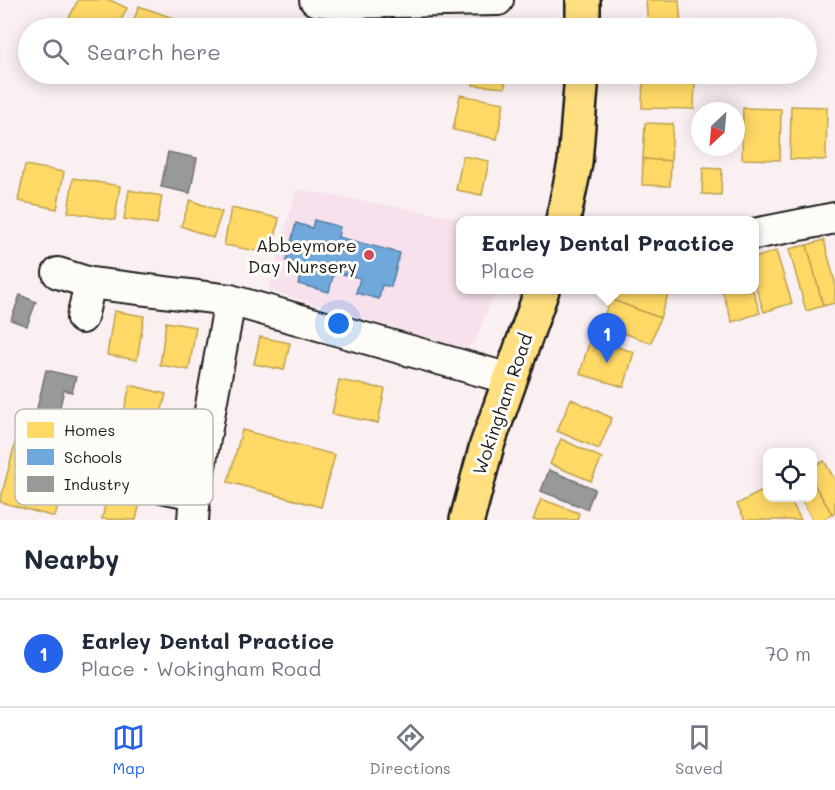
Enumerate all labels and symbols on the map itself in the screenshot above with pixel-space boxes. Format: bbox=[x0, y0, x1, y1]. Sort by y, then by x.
north arrow bbox=[691, 102, 745, 156]
place label: Abbeymore Day Nursery bbox=[248, 233, 357, 278]
marker: Abbeymore Day Nursery bbox=[362, 248, 376, 262]
your location bbox=[324, 309, 353, 338]
pin: 1 bbox=[588, 314, 626, 363]
street label: Wokingham Road bbox=[467, 330, 537, 478]
legend bbox=[15, 409, 213, 505]
text: Homes bbox=[64, 419, 115, 440]
text: Schools bbox=[64, 446, 122, 467]
text: Industry bbox=[64, 473, 130, 494]

